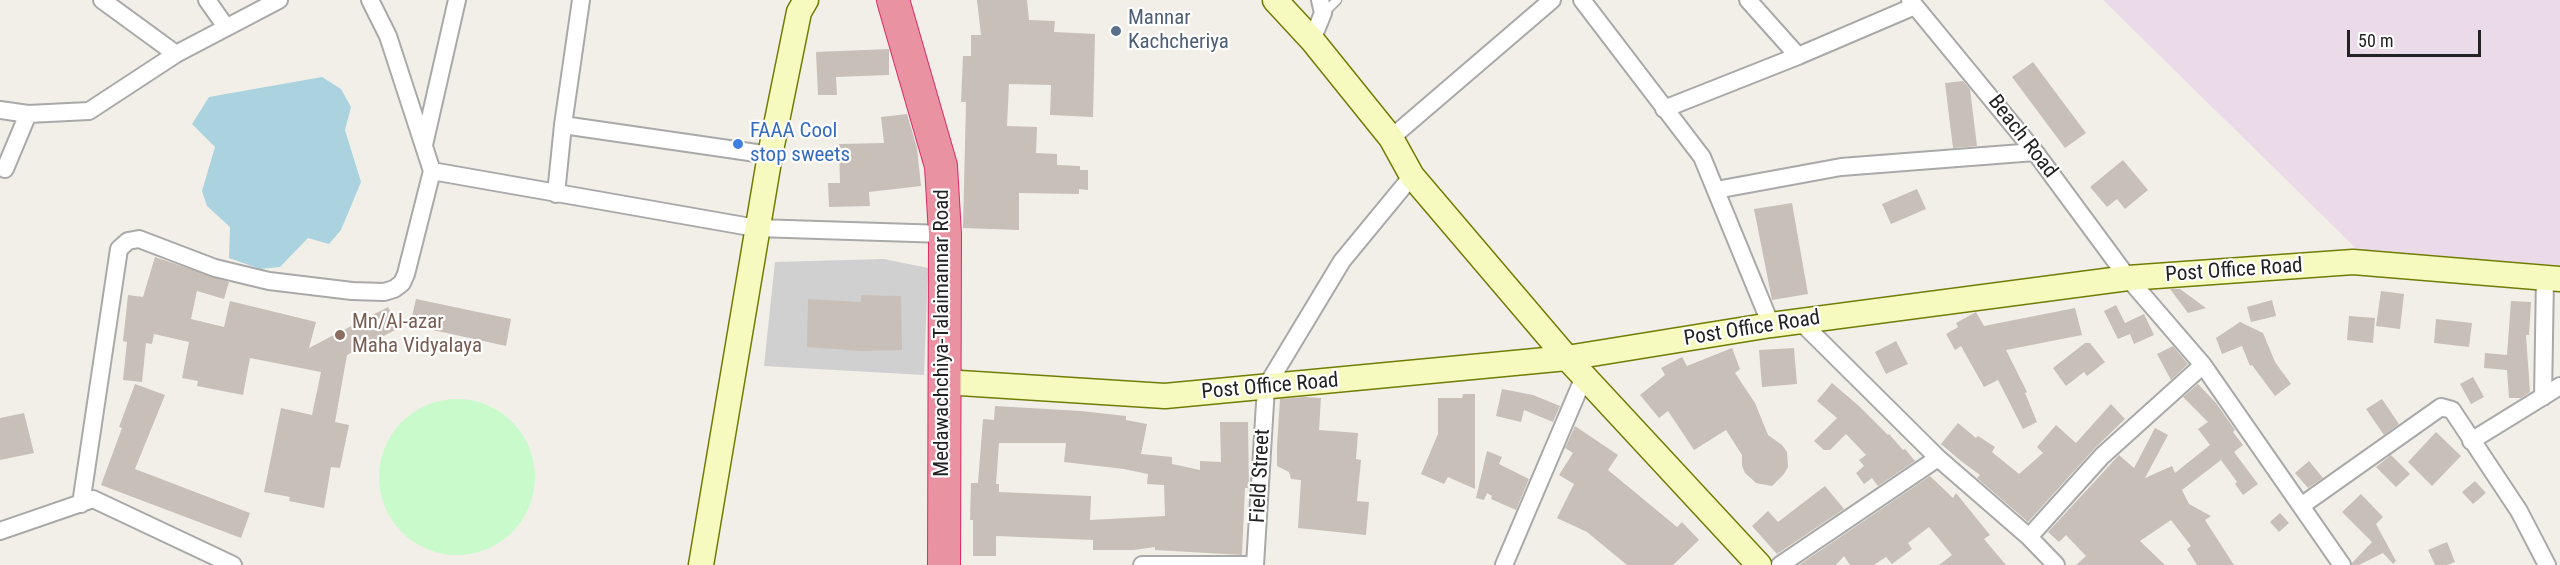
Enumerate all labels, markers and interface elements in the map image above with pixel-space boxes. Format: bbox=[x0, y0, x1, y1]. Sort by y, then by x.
place label: Mannar Kachcheriya bbox=[1128, 6, 1229, 56]
scale bar bbox=[2350, 18, 2484, 56]
marker: Mannar Kachcheriya bbox=[1109, 24, 1123, 38]
text: 50 m bbox=[2358, 30, 2393, 51]
street label: Beach Road bbox=[1982, 91, 2062, 183]
place label: FAAA Cool stop sweets bbox=[750, 119, 850, 169]
marker: FAAA Cool stop sweets bbox=[731, 137, 745, 151]
street label: Medawachchiya-Talaimannar Road bbox=[930, 189, 956, 477]
street label: Post Office Road bbox=[2165, 254, 2303, 288]
street label: Post Office Road bbox=[1682, 306, 1822, 352]
place label: Mn/Al-azar Maha Vidyalaya bbox=[352, 310, 482, 360]
marker: Mn/Al-azar Maha Vidyalaya bbox=[333, 328, 347, 342]
street label: Post Office Road bbox=[1200, 368, 1340, 406]
street label: Field Street bbox=[1246, 428, 1276, 524]

